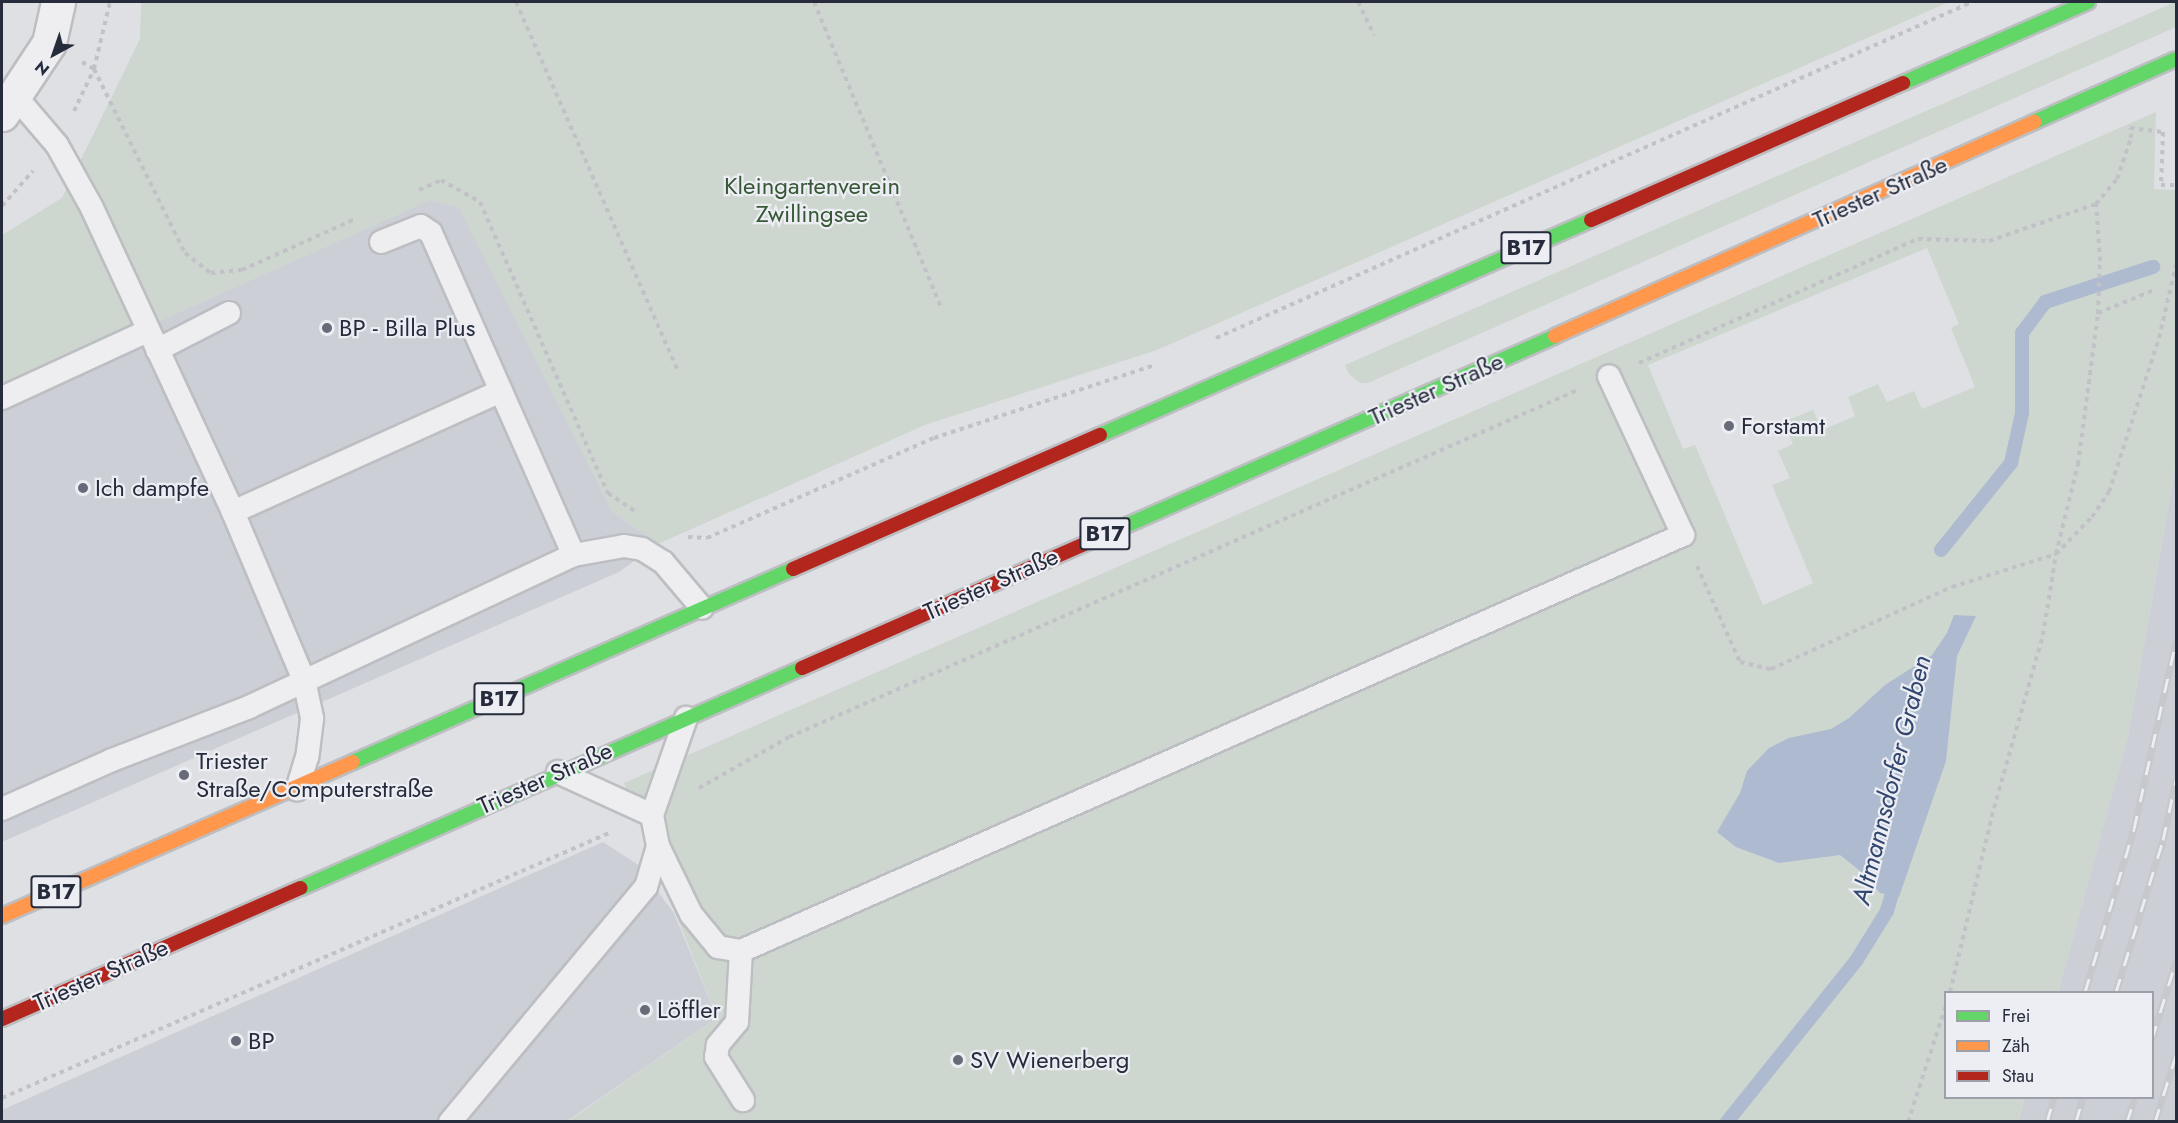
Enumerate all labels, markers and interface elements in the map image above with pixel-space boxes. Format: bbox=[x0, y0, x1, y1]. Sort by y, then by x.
north arrow bbox=[24, 24, 84, 84]
text: N bbox=[30, 55, 54, 81]
street label: Triester Straße bbox=[1808, 150, 1952, 234]
park label: Kleingartenverein Zwillingsee bbox=[724, 172, 900, 228]
road number: B17 bbox=[1499, 229, 1553, 267]
place label: BP - Billa Plus bbox=[339, 314, 475, 342]
marker: BP - Billa Plus bbox=[320, 321, 334, 335]
street label: Triester Straße bbox=[1364, 347, 1508, 431]
place label: Forstamt bbox=[1741, 412, 1825, 440]
marker: Forstamt bbox=[1722, 419, 1736, 433]
place label: Ich dampfe bbox=[95, 474, 209, 502]
marker: Ich dampfe bbox=[76, 481, 90, 495]
road number: B17 bbox=[1078, 515, 1132, 553]
street label: Triester Straße bbox=[919, 542, 1063, 626]
water label: Altmannsdorfer Graben bbox=[1846, 652, 1938, 908]
road number: B17 bbox=[472, 680, 526, 718]
street label: Triester Straße bbox=[473, 736, 617, 820]
place label: Triester Straße/Computerstraße bbox=[196, 747, 433, 803]
marker: Triester Straße/Computerstraße bbox=[177, 768, 191, 782]
road number: B17 bbox=[29, 873, 83, 911]
street label: Triester Straße bbox=[29, 933, 173, 1017]
legend bbox=[1944, 991, 2154, 1099]
place label: Löffler bbox=[657, 996, 721, 1024]
marker: Löffler bbox=[638, 1003, 652, 1017]
text: Frei bbox=[2002, 1003, 2031, 1029]
place label: BP bbox=[248, 1027, 275, 1055]
text: Zäh bbox=[2002, 1033, 2030, 1059]
marker: BP bbox=[229, 1034, 243, 1048]
place label: SV Wienerberg bbox=[970, 1046, 1129, 1074]
marker: SV Wienerberg bbox=[951, 1053, 965, 1067]
text: Stau bbox=[2002, 1063, 2034, 1089]

